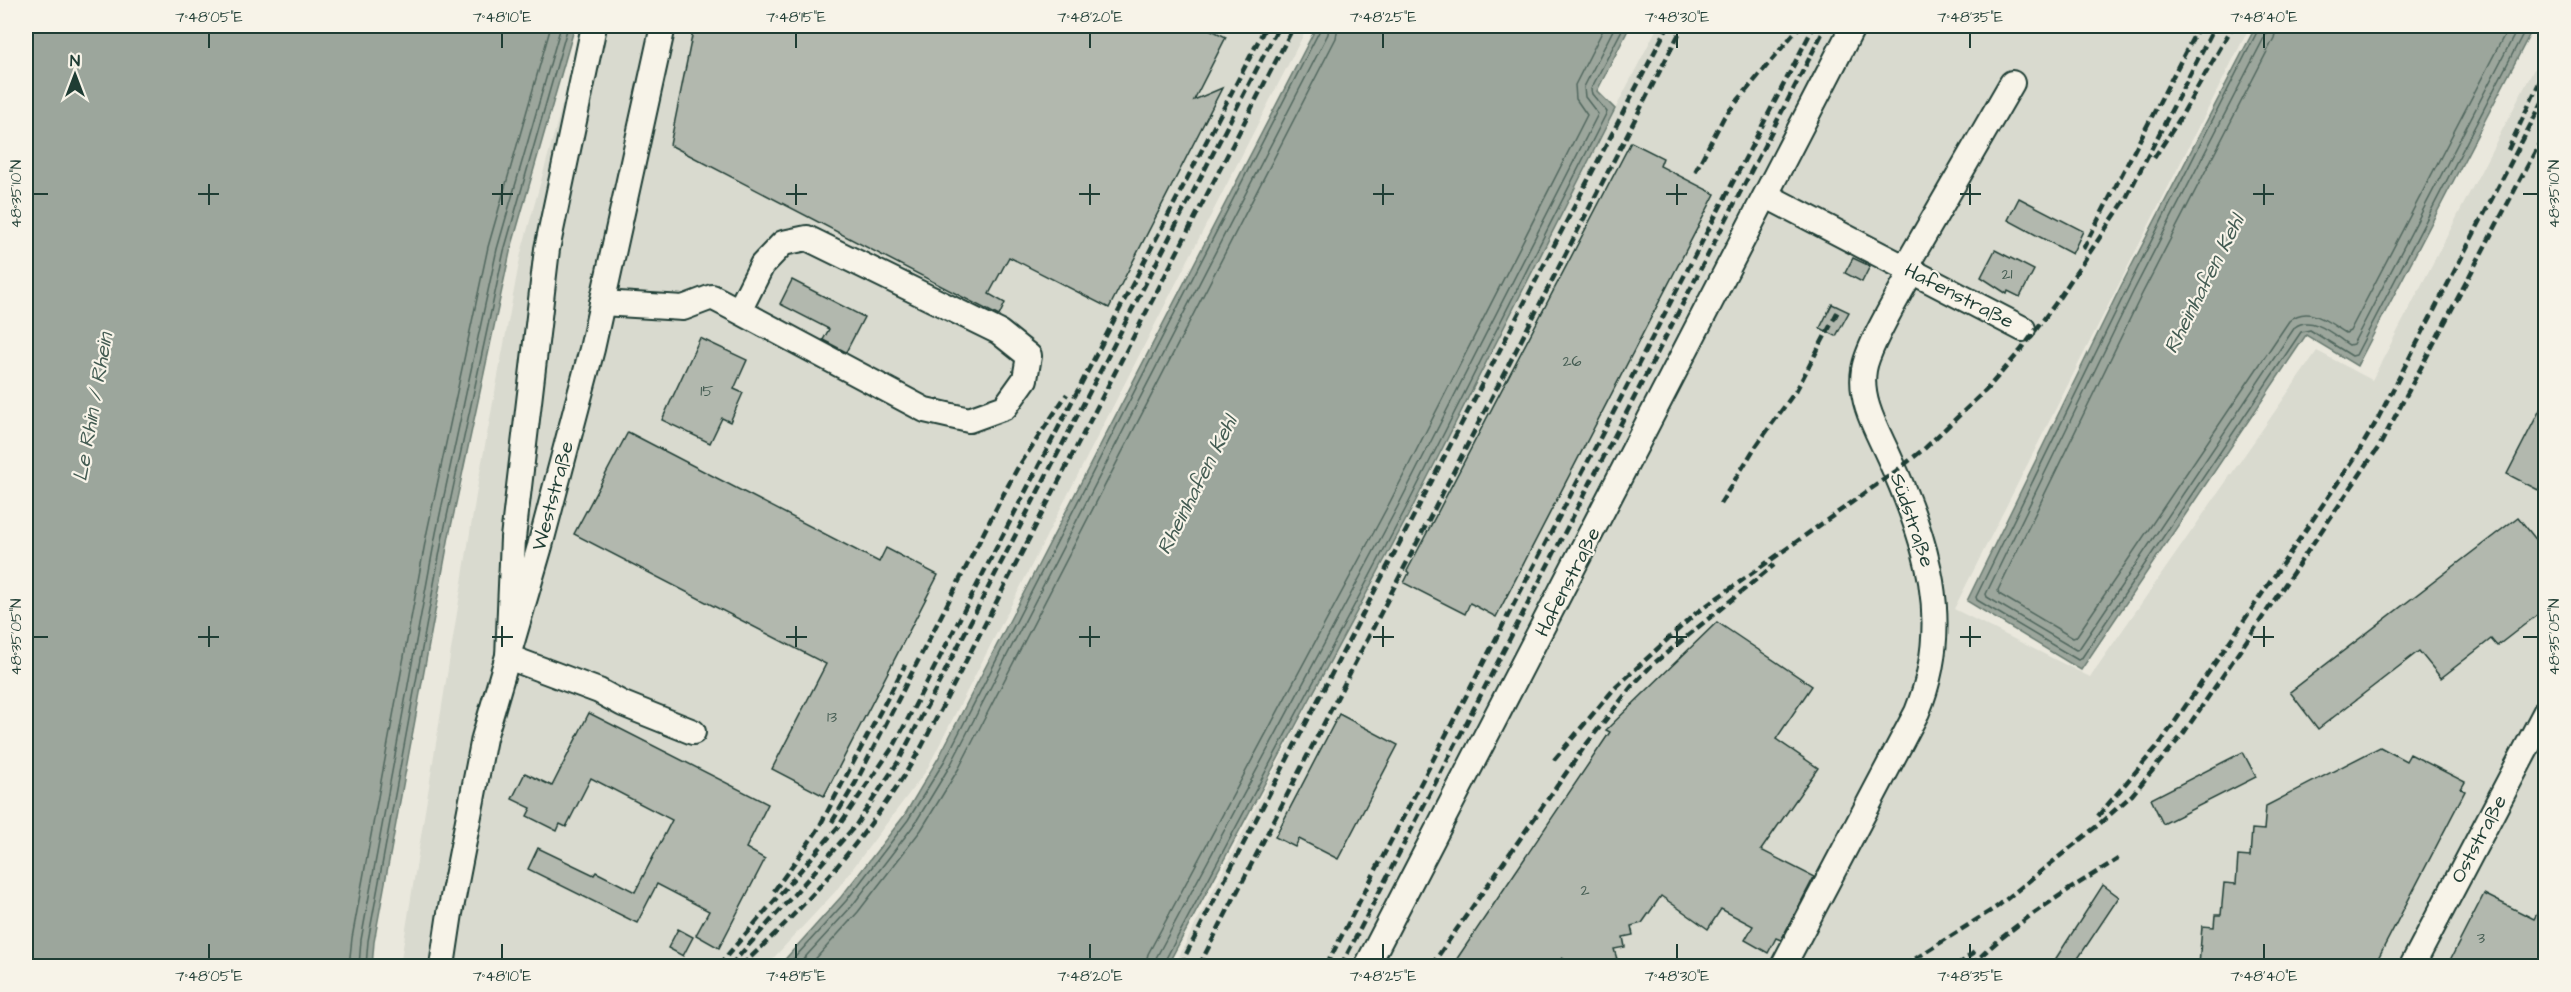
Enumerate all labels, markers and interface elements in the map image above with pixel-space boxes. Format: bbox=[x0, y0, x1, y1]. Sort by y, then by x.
text: 7°48'05"E bbox=[175, 7, 243, 28]
text: 7°48'10"E bbox=[473, 7, 531, 28]
text: 7°48'15"E bbox=[766, 7, 826, 28]
text: 7°48'20"E bbox=[1057, 7, 1123, 28]
text: 7°48'25"E bbox=[1350, 7, 1416, 28]
text: 7°48'30"E bbox=[1645, 7, 1709, 28]
text: 7°48'35"E bbox=[1937, 7, 2003, 28]
text: 7°48'40"E bbox=[2231, 7, 2298, 28]
north arrow bbox=[45, 45, 105, 105]
text: N bbox=[70, 50, 80, 72]
text: 48°35'10"N bbox=[6, 160, 27, 228]
text: 48°35'10"N bbox=[2544, 160, 2565, 228]
water label: Rheinhafen Kehl bbox=[2157, 207, 2253, 358]
street label: Hafenstraße bbox=[1899, 256, 2019, 336]
house number: 21 bbox=[2001, 263, 2013, 285]
water label: Le Rhin / Rhein bbox=[66, 329, 121, 483]
house number: 26 bbox=[1562, 350, 1582, 372]
house number: 15 bbox=[700, 380, 714, 402]
water label: Rheinhafen Kehl bbox=[1150, 408, 1246, 559]
street label: Weststraße bbox=[525, 438, 581, 554]
street label: Südstraße bbox=[1883, 469, 1941, 571]
street label: Hafenstraße bbox=[1528, 522, 1608, 642]
text: 48°35'05"N bbox=[6, 599, 27, 675]
text: 48°35'05"N bbox=[2544, 599, 2565, 675]
house number: 13 bbox=[827, 706, 837, 728]
street label: Oststraße bbox=[2444, 790, 2514, 888]
house number: 2 bbox=[1580, 879, 1590, 901]
house number: 3 bbox=[2477, 927, 2485, 949]
text: 7°48'05"E bbox=[175, 966, 243, 987]
text: 7°48'10"E bbox=[473, 966, 531, 987]
text: 7°48'15"E bbox=[766, 966, 826, 987]
text: 7°48'20"E bbox=[1057, 966, 1123, 987]
text: 7°48'25"E bbox=[1350, 966, 1416, 987]
text: 7°48'30"E bbox=[1645, 966, 1709, 987]
text: 7°48'35"E bbox=[1937, 966, 2003, 987]
text: 7°48'40"E bbox=[2231, 966, 2298, 987]

